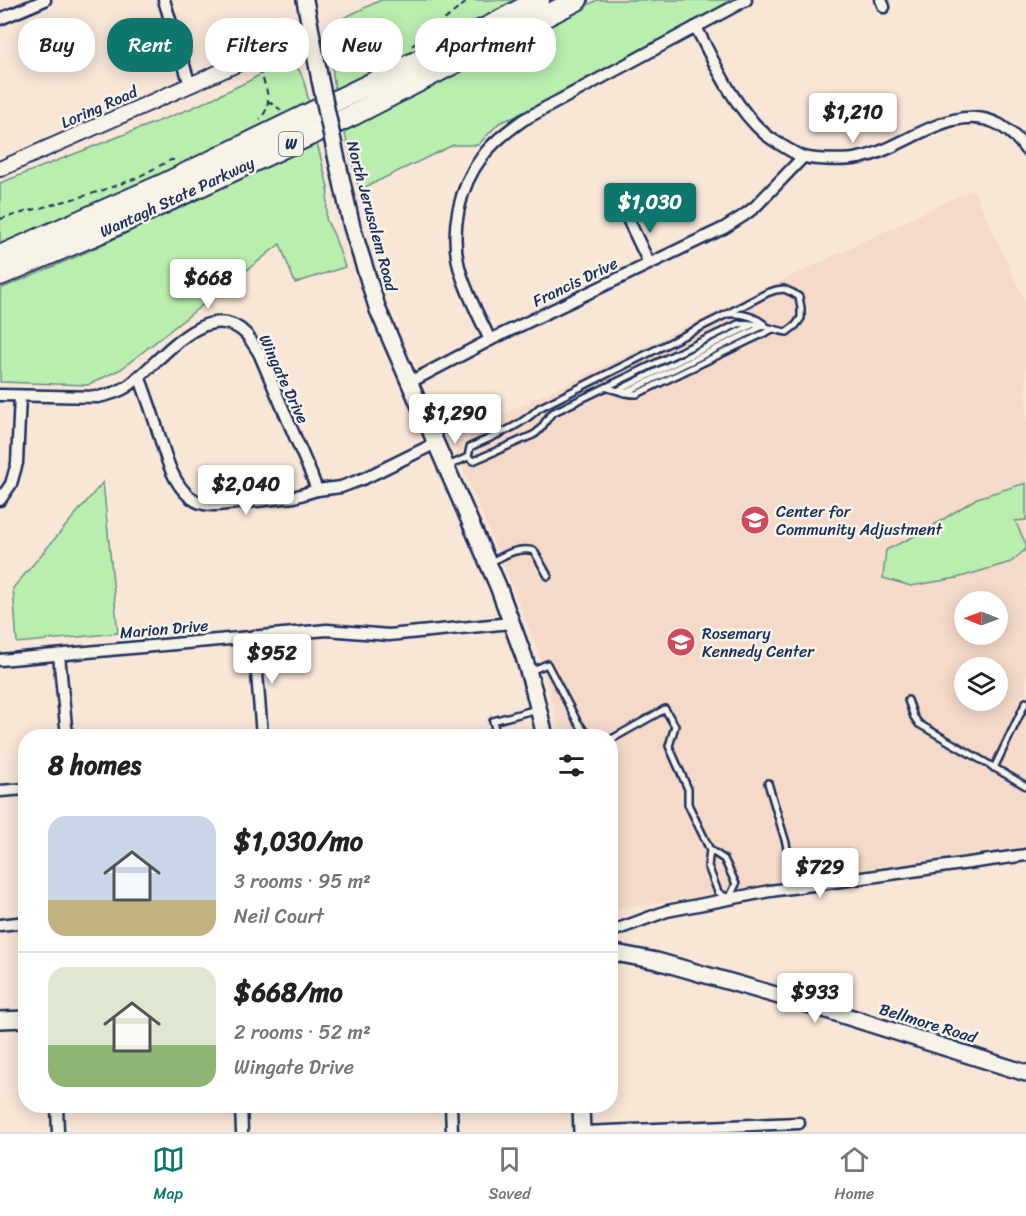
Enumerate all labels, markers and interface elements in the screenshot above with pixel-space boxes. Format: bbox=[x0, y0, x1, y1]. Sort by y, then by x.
chip: Buy bbox=[18, 18, 95, 72]
chip: Rent bbox=[107, 18, 193, 72]
chip: Filters bbox=[205, 18, 309, 72]
chip: New bbox=[321, 18, 403, 72]
chip: Apartment bbox=[415, 18, 556, 72]
street label: Loring Road bbox=[56, 77, 144, 137]
pin: $1,210 bbox=[804, 93, 902, 144]
text: $1,210 bbox=[823, 95, 883, 130]
road number: W bbox=[279, 132, 303, 156]
street label: North Jerusalem Road bbox=[338, 137, 406, 296]
street label: Wantagh State Parkway bbox=[95, 148, 260, 246]
pin: $1,030 bbox=[601, 183, 699, 234]
text: $1,030 bbox=[618, 185, 682, 220]
street label: Francis Drive bbox=[527, 249, 623, 315]
pin: $668 bbox=[172, 259, 244, 310]
text: $668 bbox=[184, 261, 232, 296]
street label: Wingate Drive bbox=[251, 329, 317, 429]
pin: $1,290 bbox=[406, 394, 504, 445]
text: $1,290 bbox=[423, 396, 487, 431]
pin: $2,040 bbox=[197, 465, 295, 516]
text: $2,040 bbox=[212, 467, 280, 502]
place label: Center for Community Adjustment bbox=[776, 497, 942, 544]
school or university icon: Center for Community Adjustment bbox=[739, 504, 771, 536]
north arrow bbox=[954, 591, 1008, 645]
map controls bbox=[954, 591, 1008, 711]
street label: Marion Drive bbox=[118, 611, 210, 647]
place label: Rosemary Kennedy Center bbox=[702, 619, 815, 666]
school or university icon: Rosemary Kennedy Center bbox=[665, 626, 697, 658]
pin: $952 bbox=[236, 634, 308, 685]
text: $952 bbox=[247, 636, 297, 671]
button: layers bbox=[954, 657, 1008, 711]
text: 8 homes bbox=[48, 742, 141, 788]
icon: filters bbox=[555, 749, 588, 782]
text: $1,030/mo bbox=[234, 818, 363, 864]
icon: home bbox=[96, 840, 168, 912]
pin: $729 bbox=[784, 848, 856, 899]
text: $729 bbox=[796, 850, 844, 885]
text: 3 rooms · 95 m² bbox=[234, 864, 371, 899]
text: Neil Court bbox=[234, 899, 324, 934]
text: $668/mo bbox=[234, 969, 343, 1015]
pin: $933 bbox=[779, 973, 851, 1024]
text: $933 bbox=[791, 975, 839, 1010]
icon: home bbox=[96, 991, 168, 1063]
street label: Bellmore Road bbox=[876, 994, 982, 1052]
text: 2 rooms · 52 m² bbox=[234, 1015, 371, 1050]
text: Wingate Drive bbox=[234, 1050, 354, 1085]
tab: Map bbox=[152, 1143, 185, 1208]
tab: Saved bbox=[488, 1143, 531, 1208]
tab: Home bbox=[834, 1143, 874, 1208]

